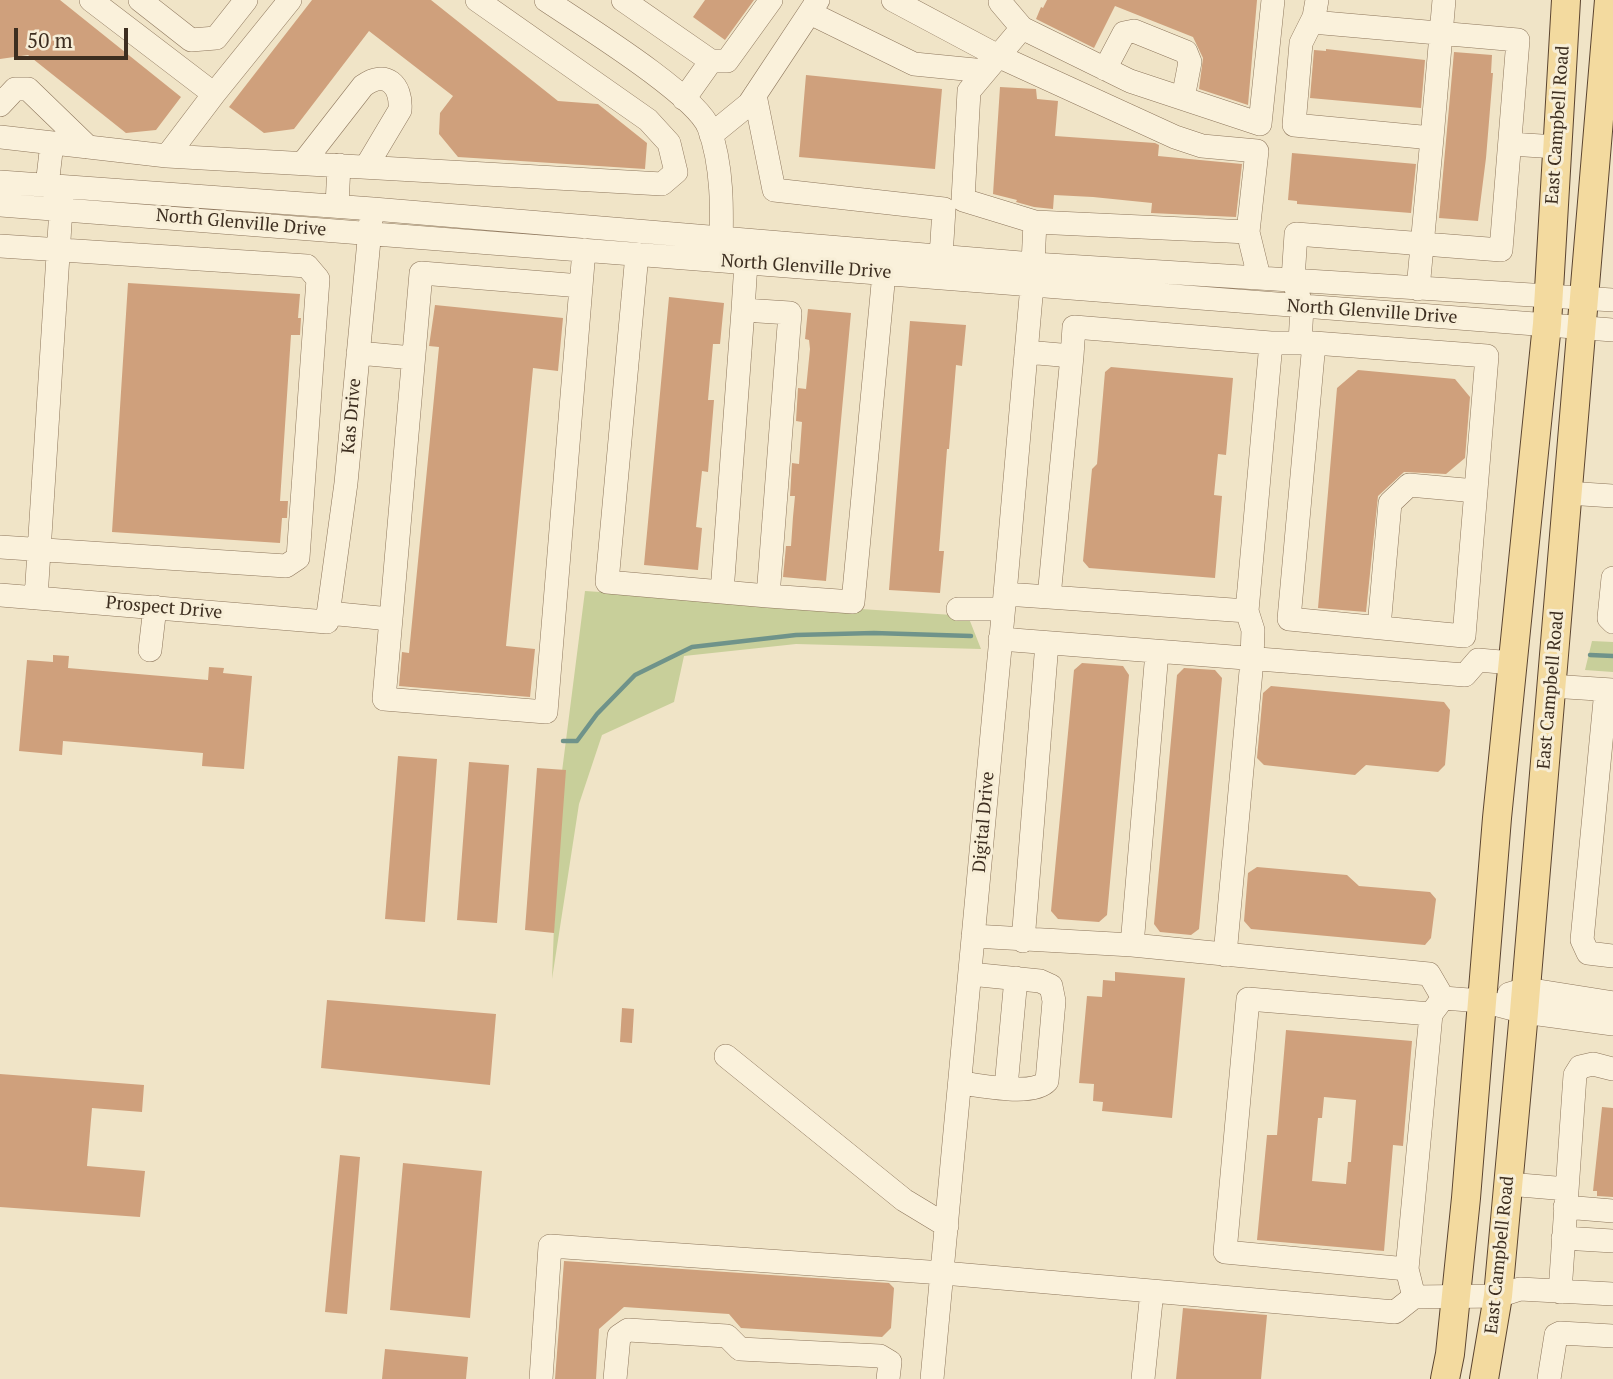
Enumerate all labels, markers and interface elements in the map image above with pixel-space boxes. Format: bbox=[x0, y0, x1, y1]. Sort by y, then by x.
scale bar bbox=[18, 14, 131, 58]
text: 50 m bbox=[27, 26, 73, 54]
street label: East Campbell Road bbox=[1542, 45, 1574, 205]
street label: North Glenville Drive bbox=[155, 205, 327, 241]
street label: North Glenville Drive bbox=[720, 250, 892, 284]
street label: North Glenville Drive bbox=[1286, 295, 1458, 329]
street label: Kas Drive bbox=[338, 377, 366, 455]
street label: Prospect Drive bbox=[105, 592, 223, 624]
street label: East Campbell Road bbox=[1533, 610, 1569, 770]
street label: Digital Drive bbox=[969, 770, 999, 874]
street label: East Campbell Road bbox=[1481, 1175, 1519, 1335]

